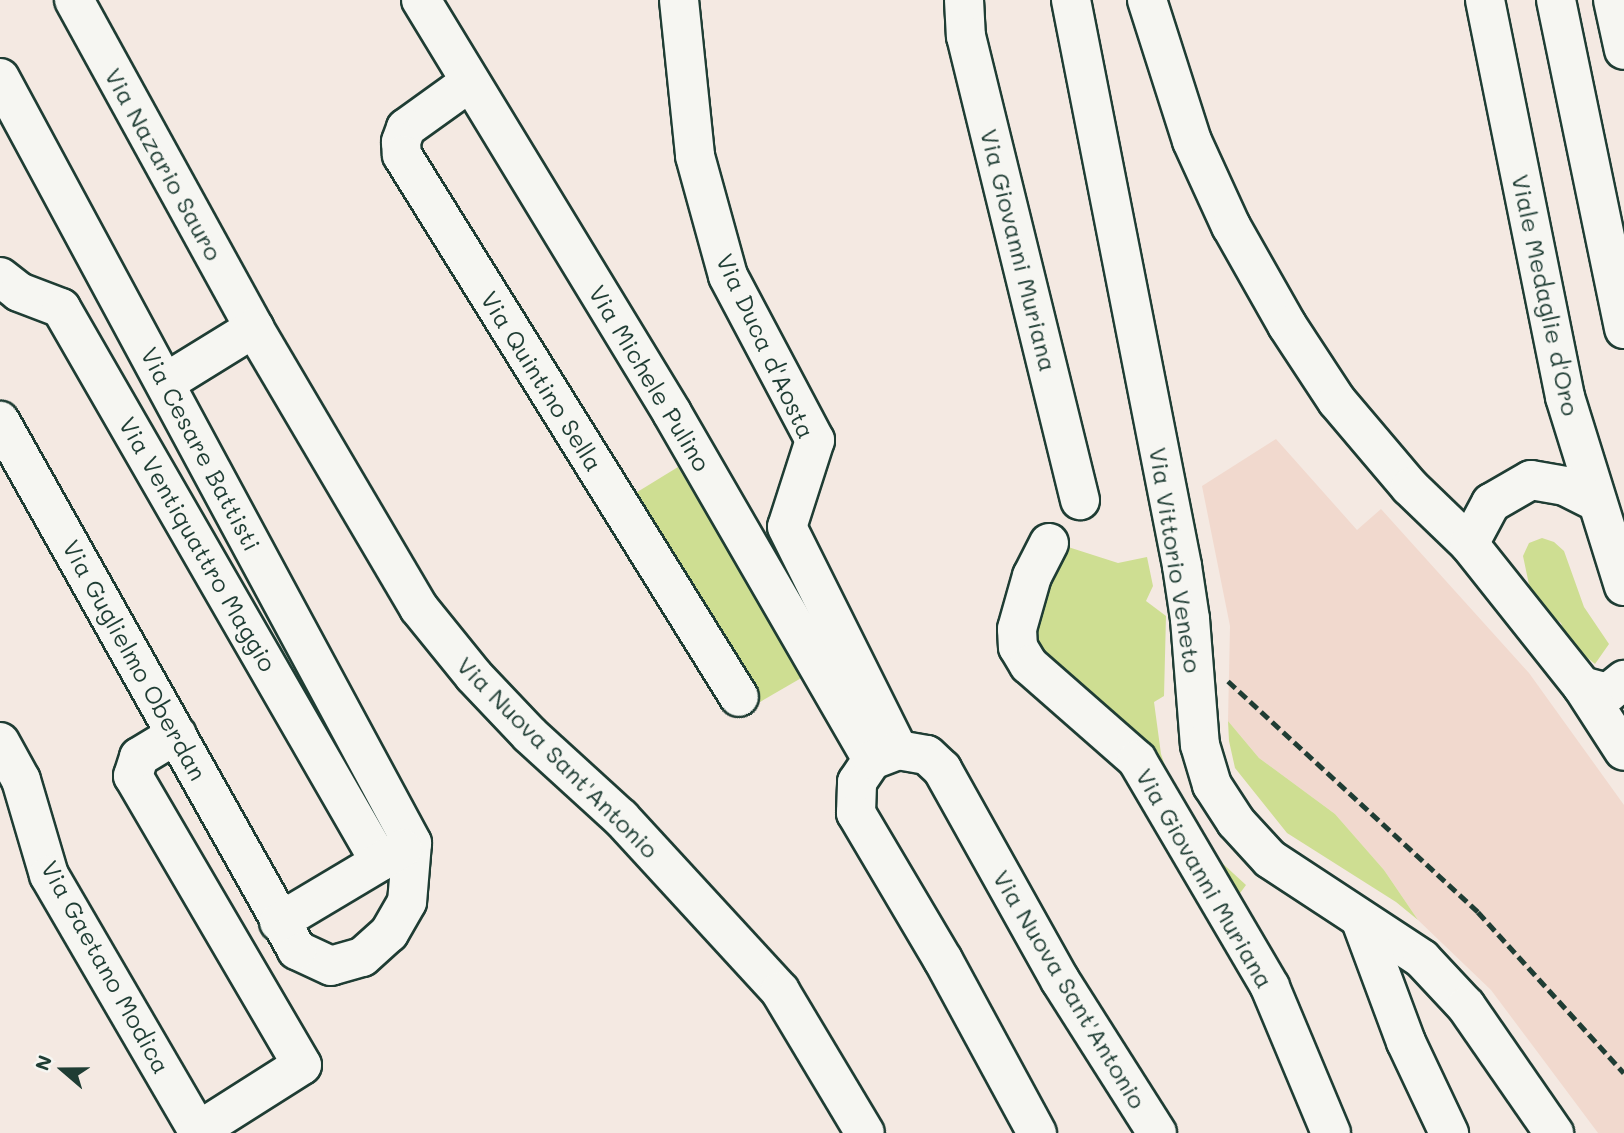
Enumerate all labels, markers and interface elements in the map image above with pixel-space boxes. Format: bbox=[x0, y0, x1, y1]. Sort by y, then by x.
street label: Via Nazario Sauro bbox=[99, 63, 229, 265]
street label: Via Giovanni Muriana bbox=[975, 126, 1063, 374]
street label: Viale Medaglie d'Oro bbox=[1506, 172, 1586, 418]
street label: Via Duca d'Aosta bbox=[711, 249, 821, 443]
street label: Via Michele Pulino bbox=[583, 280, 717, 476]
street label: Via Quintino Sella bbox=[475, 286, 609, 476]
street label: Via Cesare Battisti bbox=[135, 342, 267, 556]
street label: Via Ventiquattro Maggio bbox=[113, 412, 283, 676]
street label: Via Vittorio Veneto bbox=[1144, 445, 1208, 675]
street label: Via Guglielmo Oberdan bbox=[57, 535, 213, 785]
street label: Via Nuova Sant'Antonio bbox=[451, 650, 665, 864]
street label: Via Giovanni Muriana bbox=[1130, 763, 1280, 993]
street label: Via Gaetano Modica bbox=[36, 856, 176, 1078]
street label: Via Nuova Sant'Antonio bbox=[987, 865, 1153, 1113]
north arrow bbox=[28, 1035, 98, 1105]
text: N bbox=[29, 1052, 57, 1074]

